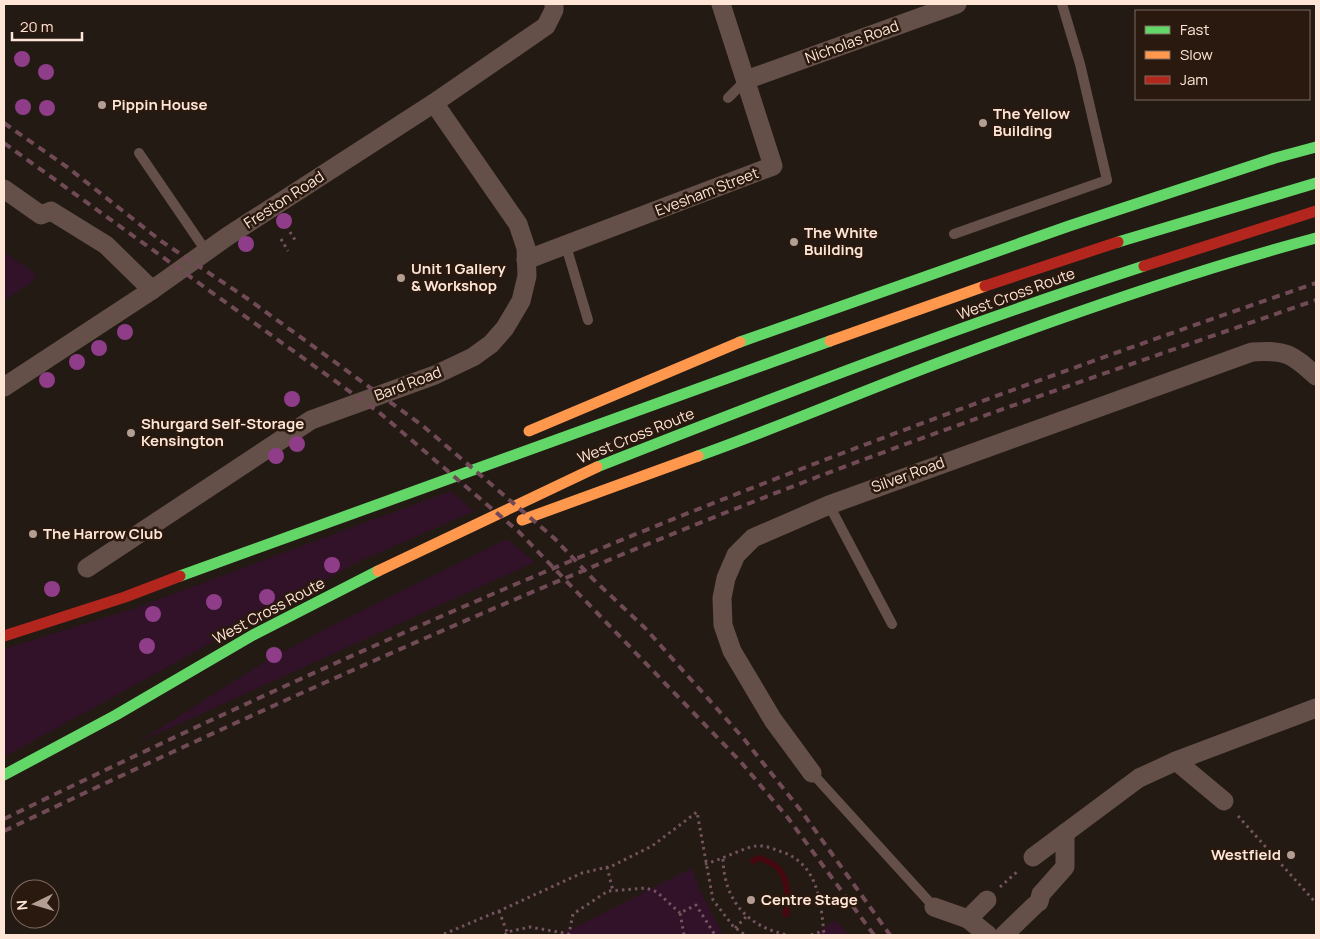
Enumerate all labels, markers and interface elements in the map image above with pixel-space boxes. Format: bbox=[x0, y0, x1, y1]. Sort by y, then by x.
scale bar bbox=[12, 10, 82, 42]
legend bbox=[1135, 10, 1310, 100]
street label: Nicholas Road bbox=[802, 15, 902, 68]
text: 20 m bbox=[20, 16, 53, 37]
text: Fast bbox=[1180, 19, 1209, 40]
text: Slow bbox=[1180, 44, 1213, 65]
text: Jam bbox=[1180, 69, 1208, 90]
place label: Pippin House bbox=[112, 94, 207, 115]
marker: Pippin House bbox=[96, 99, 108, 111]
place label: The Yellow Building bbox=[993, 103, 1070, 141]
marker: The Yellow Building bbox=[977, 117, 989, 129]
street label: Evesham Street bbox=[652, 162, 762, 221]
street label: Freston Road bbox=[240, 166, 328, 233]
place label: The White Building bbox=[804, 222, 878, 260]
marker: The White Building bbox=[788, 236, 800, 248]
place label: Unit 1 Gallery & Workshop bbox=[411, 258, 506, 296]
street label: West Cross Route bbox=[954, 262, 1078, 325]
marker: Unit 1 Gallery & Workshop bbox=[395, 272, 407, 284]
street label: Bard Road bbox=[371, 361, 444, 406]
street label: West Cross Route bbox=[574, 402, 697, 469]
place label: Shurgard Self-Storage Kensington bbox=[141, 413, 304, 451]
marker: Shurgard Self-Storage Kensington bbox=[125, 427, 137, 439]
street label: Silver Road bbox=[868, 452, 947, 497]
place label: The Harrow Club bbox=[43, 523, 163, 544]
marker: The Harrow Club bbox=[27, 528, 39, 540]
street label: West Cross Route bbox=[209, 572, 329, 649]
place label: Westfield bbox=[1211, 844, 1281, 865]
marker: Westfield bbox=[1285, 849, 1297, 861]
north arrow bbox=[10, 879, 60, 929]
place label: Centre Stage bbox=[761, 889, 858, 910]
marker: Centre Stage bbox=[745, 894, 757, 906]
text: N bbox=[12, 899, 31, 911]

